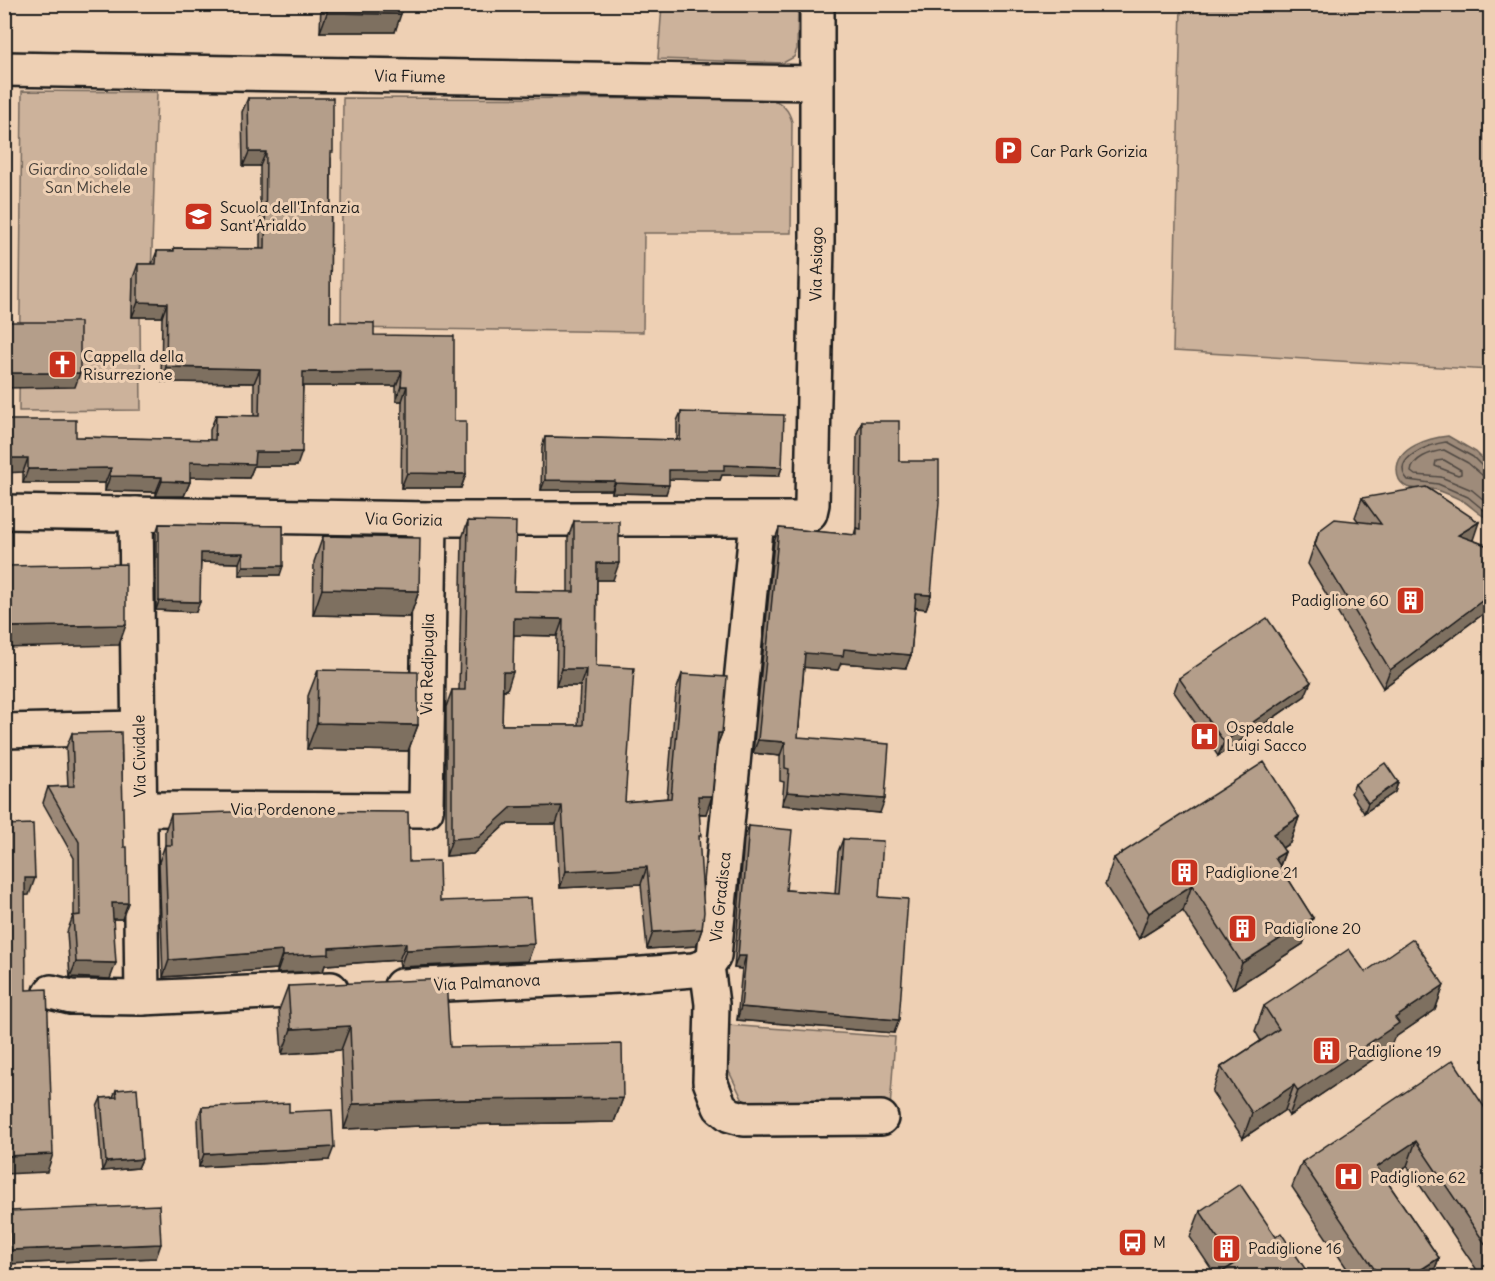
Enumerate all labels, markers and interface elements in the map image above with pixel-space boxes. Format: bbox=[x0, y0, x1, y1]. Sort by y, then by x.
street label: Via Fiume bbox=[374, 65, 446, 87]
parking icon: Car Park Gorizia bbox=[993, 135, 1025, 167]
place label: Car Park Gorizia bbox=[1030, 141, 1148, 161]
park label: Giardino solidale San Michele bbox=[28, 159, 148, 197]
place label: Scuola dell'Infanzia Sant'Arialdo bbox=[220, 197, 360, 235]
school or university icon: Scuola dell'Infanzia Sant'Arialdo bbox=[183, 200, 215, 232]
street label: Via Asiago bbox=[805, 226, 827, 301]
place label: Cappella della Risurrezione bbox=[83, 346, 184, 384]
church icon: Cappella della Risurrezione bbox=[46, 349, 78, 381]
street label: Via Gorizia bbox=[365, 508, 443, 530]
building icon: Padiglione 60 bbox=[1394, 584, 1426, 616]
place label: Padiglione 60 bbox=[1291, 590, 1389, 610]
street label: Via Redipuglia bbox=[416, 613, 438, 715]
street label: Via Cividale bbox=[128, 714, 150, 798]
place label: Ospedale Luigi Sacco bbox=[1226, 717, 1307, 755]
hospital icon: Ospedale Luigi Sacco bbox=[1189, 720, 1221, 752]
street label: Via Pordenone bbox=[230, 799, 336, 819]
street label: Via Gradisca bbox=[705, 851, 735, 943]
building icon: Padiglione 21 bbox=[1168, 856, 1200, 888]
place label: Padiglione 21 bbox=[1205, 862, 1298, 882]
building icon: Padiglione 20 bbox=[1227, 912, 1259, 944]
place label: Padiglione 20 bbox=[1264, 918, 1361, 938]
street label: Via Palmanova bbox=[433, 969, 541, 995]
building icon: Padiglione 19 bbox=[1311, 1035, 1343, 1067]
place label: Padiglione 19 bbox=[1348, 1041, 1442, 1061]
hospital icon: Padiglione 62 bbox=[1333, 1161, 1365, 1193]
place label: Padiglione 62 bbox=[1370, 1167, 1466, 1187]
bus stop icon: M bbox=[1116, 1226, 1148, 1258]
place label: M bbox=[1153, 1232, 1166, 1252]
building icon: Padiglione 16 bbox=[1211, 1232, 1243, 1264]
place label: Padiglione 16 bbox=[1248, 1238, 1342, 1258]

